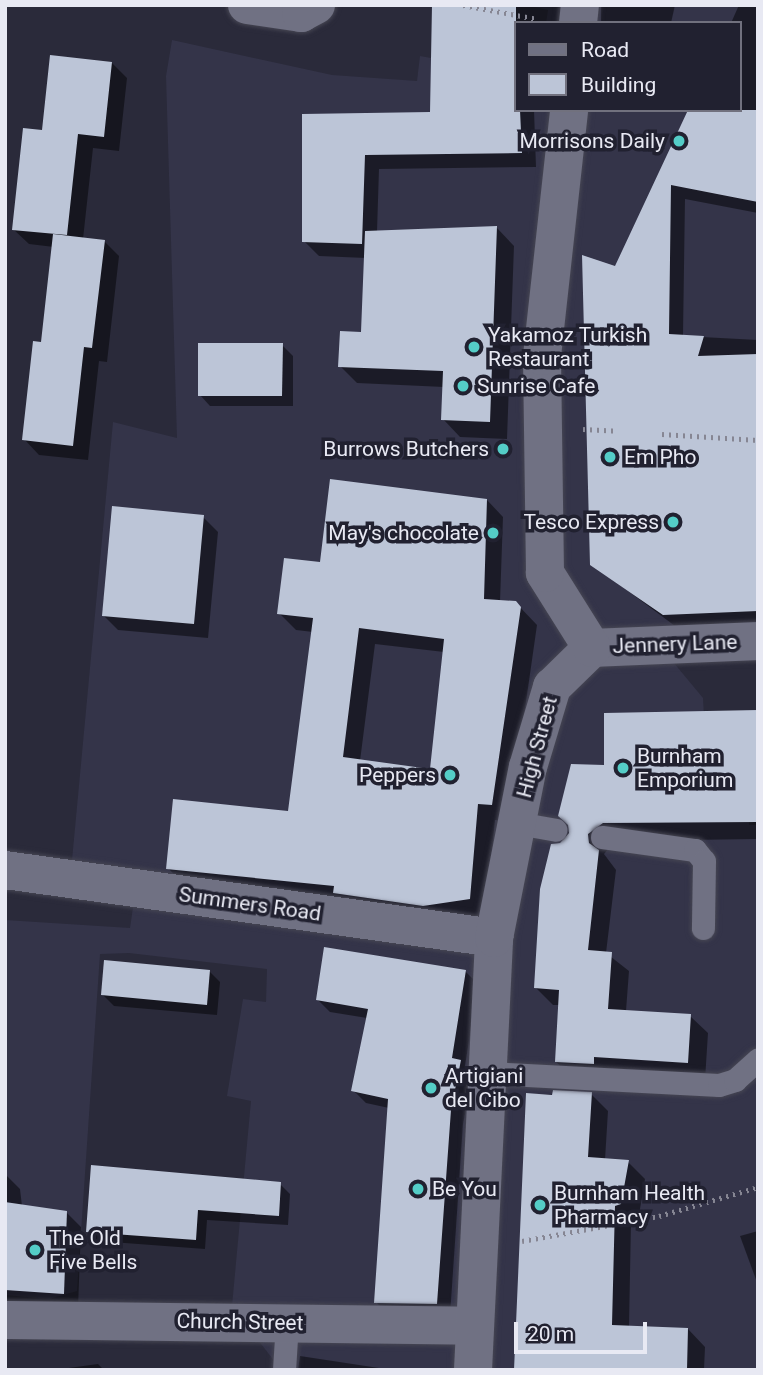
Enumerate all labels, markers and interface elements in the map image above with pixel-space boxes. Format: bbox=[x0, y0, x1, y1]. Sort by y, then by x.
legend bbox=[514, 21, 742, 112]
text: Road bbox=[581, 38, 629, 62]
text: Building bbox=[581, 73, 656, 97]
place label: Morrisons Daily bbox=[520, 128, 665, 154]
marker: Morrisons Daily bbox=[671, 133, 687, 149]
place label: Yakamoz Turkish Restaurant bbox=[488, 322, 648, 372]
marker: Yakamoz Turkish Restaurant bbox=[466, 339, 482, 355]
place label: Sunrise Cafe bbox=[477, 373, 595, 399]
marker: Sunrise Cafe bbox=[455, 378, 471, 394]
place label: Burrows Butchers bbox=[323, 436, 489, 462]
marker: Burrows Butchers bbox=[495, 441, 511, 457]
place label: Em Pho bbox=[624, 444, 696, 470]
marker: Em Pho bbox=[602, 449, 618, 465]
place label: Tesco Express bbox=[523, 509, 659, 535]
marker: Tesco Express bbox=[665, 514, 681, 530]
place label: May's chocolate bbox=[328, 520, 479, 546]
marker: May's chocolate bbox=[485, 525, 501, 541]
street label: Jennery Lane bbox=[612, 629, 738, 659]
street label: High Street bbox=[511, 693, 563, 801]
place label: Burnham Emporium bbox=[637, 743, 733, 793]
marker: Burnham Emporium bbox=[615, 760, 631, 776]
place label: Peppers bbox=[359, 762, 436, 788]
marker: Peppers bbox=[442, 767, 458, 783]
street label: Summers Road bbox=[177, 882, 323, 926]
place label: Artigiani del Cibo bbox=[445, 1063, 523, 1113]
marker: Artigiani del Cibo bbox=[423, 1080, 439, 1096]
place label: Be You bbox=[432, 1176, 497, 1202]
place label: Burnham Health Pharmacy bbox=[554, 1180, 705, 1230]
marker: Be You bbox=[410, 1181, 426, 1197]
marker: Burnham Health Pharmacy bbox=[532, 1197, 548, 1213]
place label: The Old Five Bells bbox=[49, 1225, 137, 1275]
marker: The Old Five Bells bbox=[27, 1242, 43, 1258]
street label: Church Street bbox=[176, 1308, 304, 1336]
scale bar bbox=[518, 1308, 651, 1352]
text: 20 m bbox=[527, 1322, 574, 1346]

